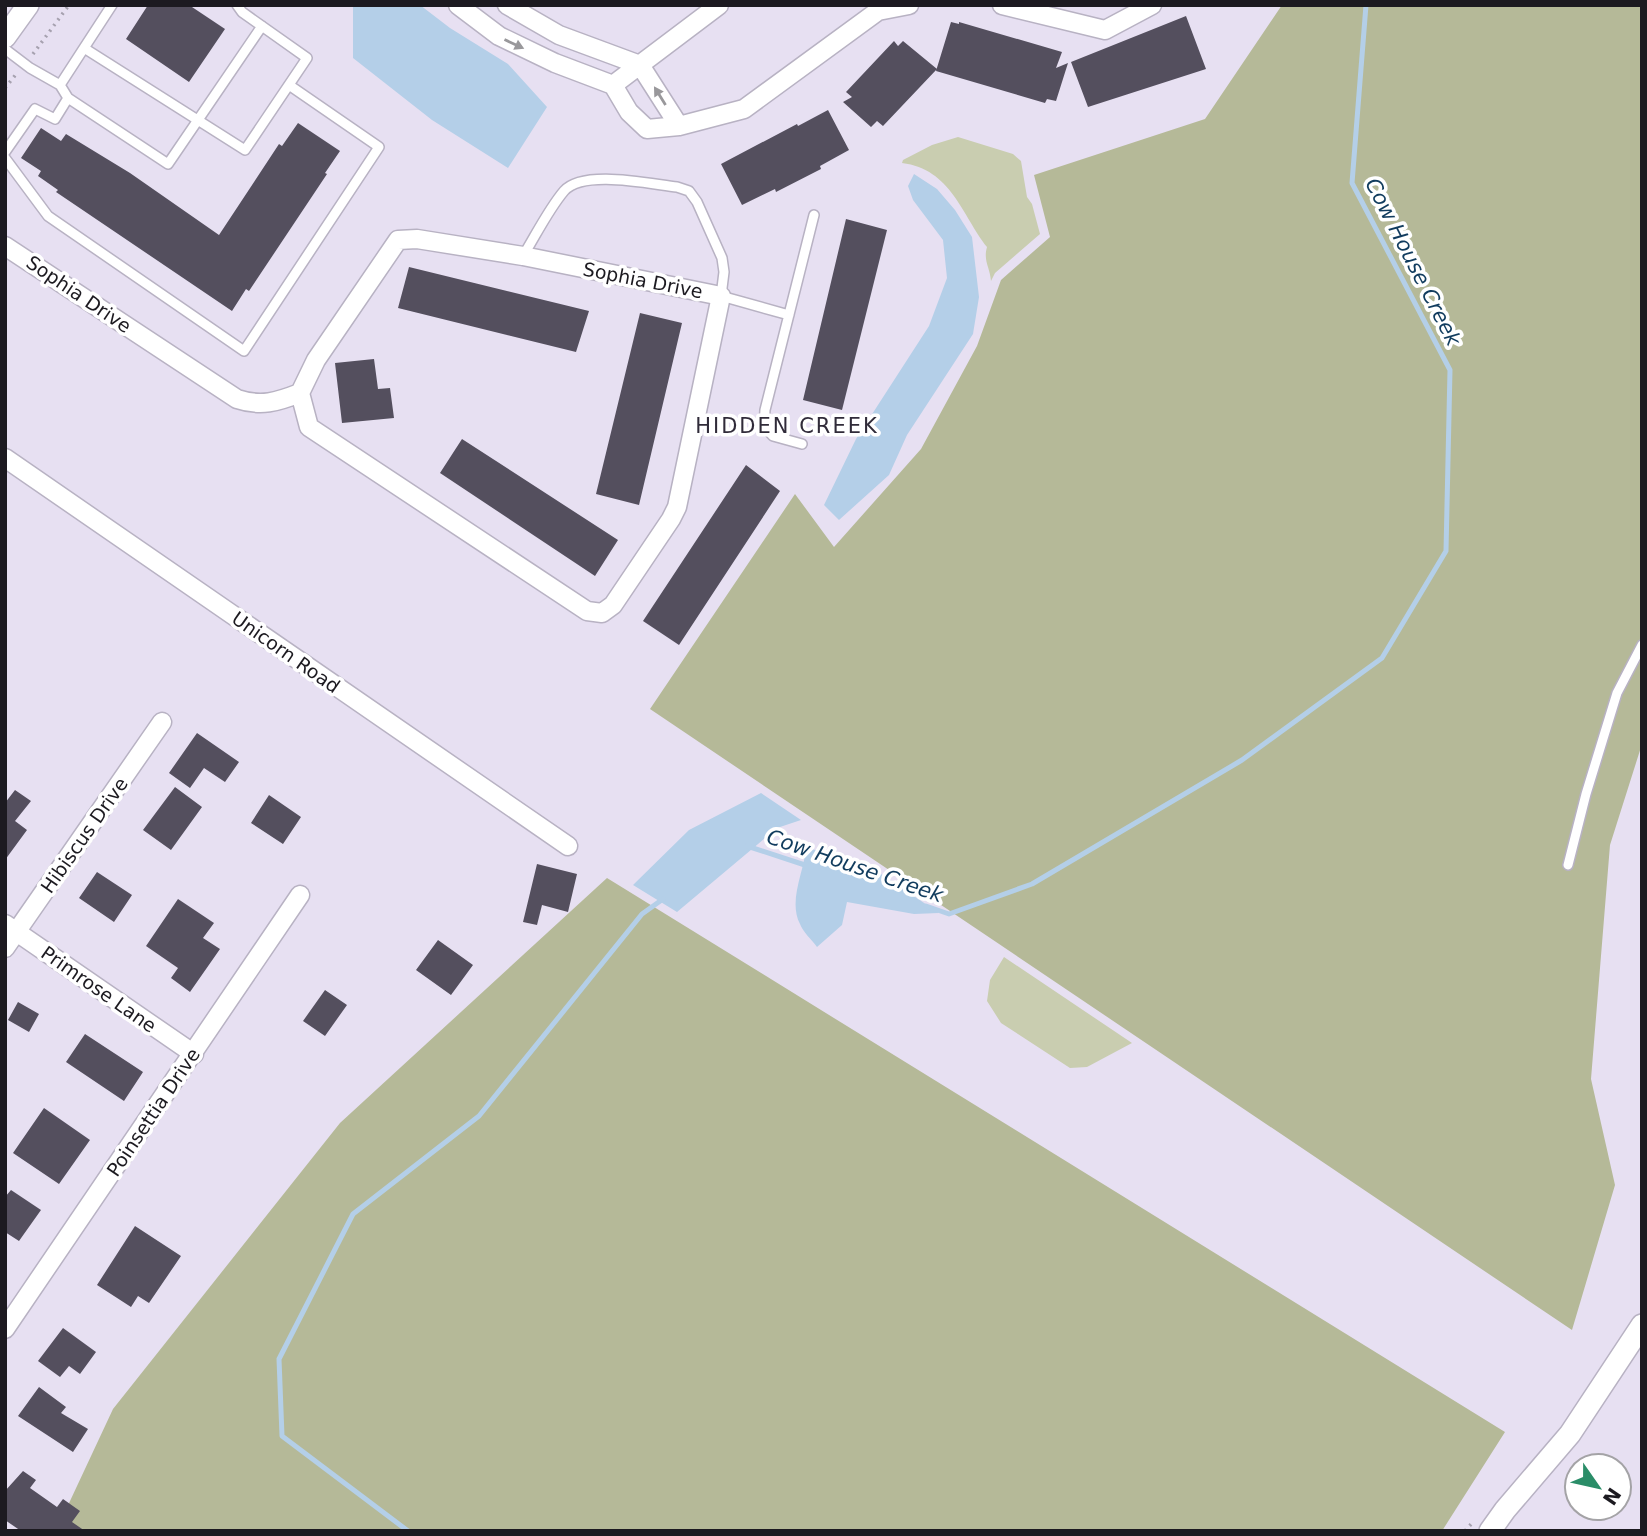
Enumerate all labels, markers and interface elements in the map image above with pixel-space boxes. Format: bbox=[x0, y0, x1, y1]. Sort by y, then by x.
one-way arrow bbox=[504, 38, 524, 49]
one-way arrow bbox=[653, 86, 666, 105]
water label: Cow House Creek bbox=[1360, 174, 1466, 351]
street label: Sophia Drive bbox=[23, 251, 135, 337]
street label: Sophia Drive bbox=[581, 258, 705, 302]
district label: HIDDEN CREEK bbox=[695, 414, 879, 438]
street label: Unicorn Road bbox=[228, 607, 344, 697]
street label: Hibiscus Drive bbox=[36, 773, 132, 897]
water label: Cow House Creek bbox=[764, 825, 947, 908]
street label: Primrose Lane bbox=[37, 941, 161, 1037]
street label: Poinsettia Drive bbox=[102, 1044, 204, 1180]
north arrow bbox=[1563, 1452, 1633, 1522]
text: N bbox=[1599, 1484, 1626, 1509]

